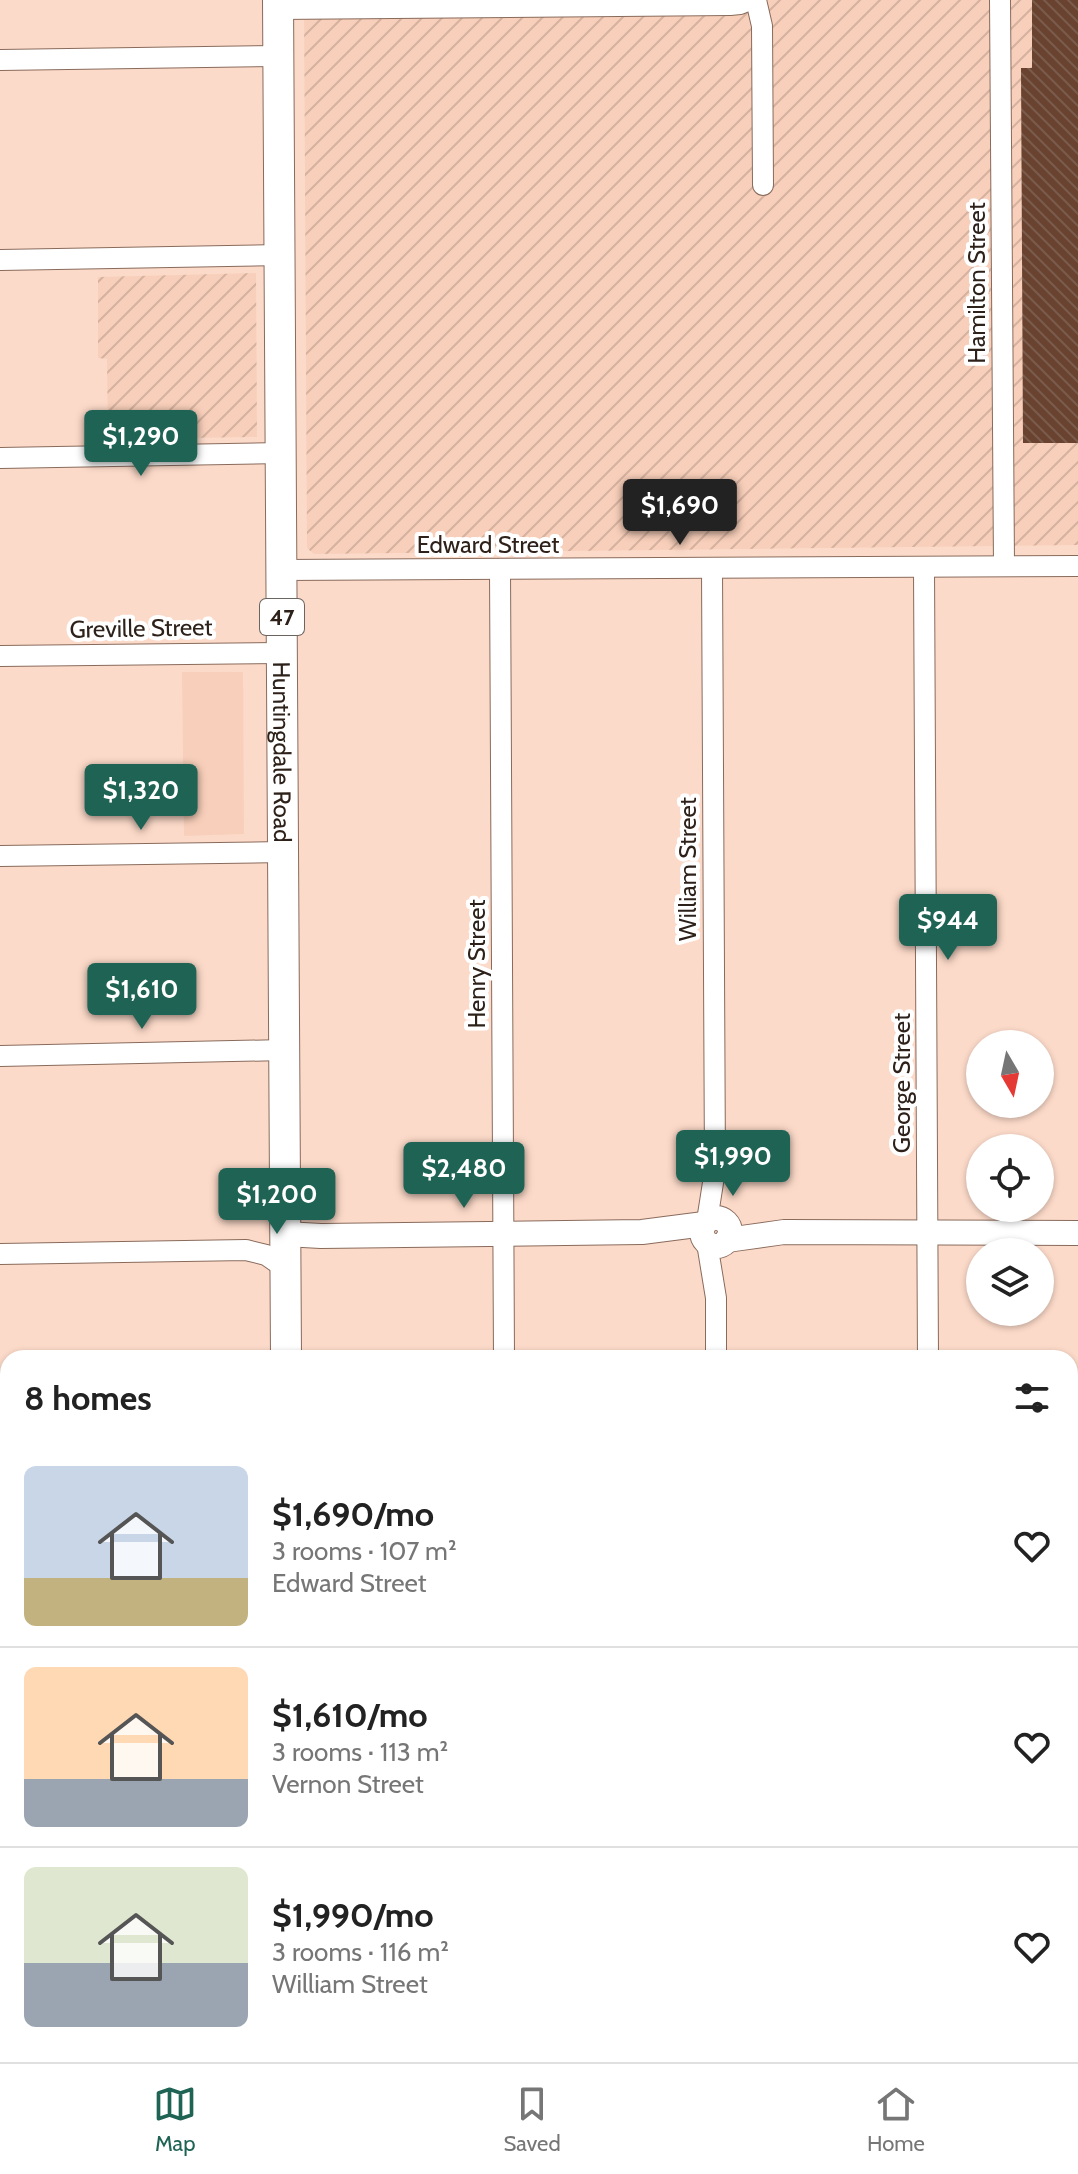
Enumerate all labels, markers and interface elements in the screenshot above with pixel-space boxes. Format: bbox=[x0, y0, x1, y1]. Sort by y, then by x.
street label: Hamilton Street bbox=[962, 202, 991, 364]
pin: $1,290 bbox=[76, 410, 206, 478]
text: $1,290 bbox=[102, 420, 180, 452]
pin: $1,690 bbox=[615, 479, 745, 547]
text: $1,690 bbox=[641, 489, 719, 521]
street label: Edward Street bbox=[417, 530, 559, 559]
road number: 47 bbox=[260, 599, 304, 635]
street label: Greville Street bbox=[69, 612, 213, 644]
street label: Huntingdale Road bbox=[267, 661, 297, 843]
pin: $1,320 bbox=[76, 764, 206, 832]
text: $1,320 bbox=[103, 774, 179, 806]
street label: William Street bbox=[673, 797, 702, 941]
pin: $944 bbox=[901, 894, 995, 962]
street label: Henry Street bbox=[462, 899, 491, 1029]
text: $944 bbox=[917, 904, 979, 936]
pin: $1,610 bbox=[77, 963, 207, 1031]
text: $1,610 bbox=[105, 973, 179, 1005]
street label: George Street bbox=[887, 1013, 916, 1153]
north arrow bbox=[966, 1030, 1054, 1118]
map controls bbox=[966, 1030, 1054, 1326]
pin: $1,990 bbox=[668, 1130, 798, 1198]
button: locate bbox=[966, 1134, 1054, 1222]
text: $1,990 bbox=[694, 1140, 772, 1172]
pin: $2,480 bbox=[399, 1142, 529, 1210]
text: $2,480 bbox=[421, 1152, 507, 1184]
pin: $1,200 bbox=[212, 1168, 342, 1236]
text: $1,200 bbox=[236, 1178, 318, 1210]
button: layers bbox=[966, 1238, 1054, 1326]
icon: filters bbox=[1010, 1376, 1054, 1420]
text: 8 homes bbox=[24, 1377, 152, 1419]
text: $1,690/mo bbox=[272, 1493, 434, 1535]
icon: home bbox=[88, 1498, 184, 1594]
icon: heart bbox=[1010, 1524, 1054, 1568]
text: 3 rooms · 107 m² bbox=[272, 1535, 457, 1567]
text: Edward Street bbox=[272, 1567, 427, 1599]
text: $1,610/mo bbox=[272, 1694, 428, 1736]
icon: home bbox=[88, 1699, 184, 1795]
icon: heart bbox=[1010, 1725, 1054, 1769]
text: 3 rooms · 113 m² bbox=[272, 1736, 448, 1768]
text: Vernon Street bbox=[272, 1768, 424, 1800]
text: $1,990/mo bbox=[272, 1894, 434, 1936]
icon: home bbox=[88, 1899, 184, 1995]
icon: heart bbox=[1010, 1925, 1054, 1969]
text: 3 rooms · 116 m² bbox=[272, 1936, 449, 1968]
text: William Street bbox=[272, 1968, 428, 2000]
tab: Map bbox=[153, 2082, 197, 2157]
tab: Saved bbox=[503, 2082, 561, 2157]
tab: Home bbox=[867, 2082, 925, 2157]

